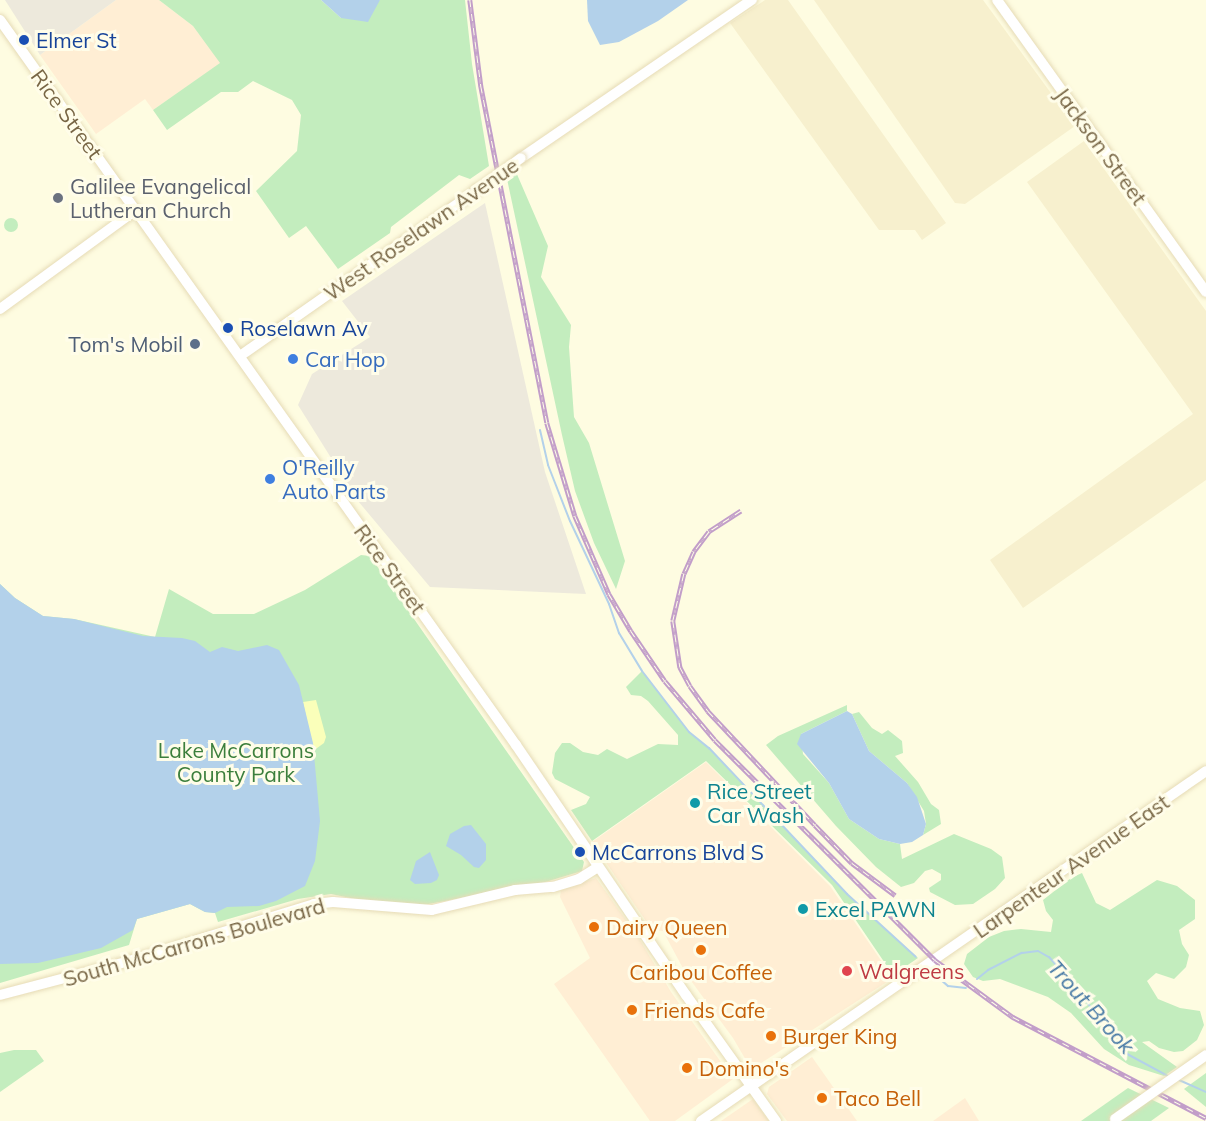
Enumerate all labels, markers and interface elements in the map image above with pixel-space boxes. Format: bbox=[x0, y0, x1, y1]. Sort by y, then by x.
place label: Elmer St bbox=[36, 27, 117, 53]
marker: Elmer St bbox=[17, 33, 31, 47]
street label: Rice Street bbox=[26, 64, 108, 164]
street label: Jackson Street bbox=[1050, 82, 1152, 210]
street label: West Roselawn Avenue bbox=[319, 152, 523, 306]
place label: Galilee Evangelical Lutheran Church bbox=[70, 173, 251, 223]
marker: Galilee Evangelical Lutheran Church bbox=[51, 191, 65, 205]
place label: Roselawn Av bbox=[240, 315, 368, 341]
marker: Roselawn Av bbox=[221, 321, 235, 335]
place label: Tom's Mobil bbox=[68, 331, 183, 357]
marker: Tom's Mobil bbox=[188, 337, 202, 351]
place label: Car Hop bbox=[305, 346, 385, 372]
marker: Car Hop bbox=[286, 352, 300, 366]
place label: O'Reilly Auto Parts bbox=[282, 454, 386, 504]
marker: O'Reilly Auto Parts bbox=[263, 472, 277, 486]
street label: Rice Street bbox=[349, 519, 431, 619]
park label: Lake McCarrons County Park bbox=[158, 737, 314, 787]
place label: Rice Street Car Wash bbox=[707, 778, 812, 828]
street label: Larpenteur Avenue East bbox=[968, 789, 1174, 943]
marker: Rice Street Car Wash bbox=[688, 796, 702, 810]
place label: McCarrons Blvd S bbox=[592, 839, 764, 865]
marker: McCarrons Blvd S bbox=[573, 845, 587, 859]
street label: South McCarrons Boulevard bbox=[60, 893, 328, 991]
place label: Excel PAWN bbox=[815, 896, 936, 922]
marker: Excel PAWN bbox=[796, 902, 810, 916]
place label: Dairy Queen bbox=[606, 914, 728, 940]
marker: Dairy Queen bbox=[587, 920, 601, 934]
marker: Caribou Coffee bbox=[694, 943, 708, 957]
water label: Trout Brook bbox=[1042, 955, 1140, 1059]
place label: Walgreens bbox=[859, 958, 964, 984]
place label: Caribou Coffee bbox=[629, 959, 773, 985]
marker: Walgreens bbox=[840, 964, 854, 978]
place label: Friends Cafe bbox=[644, 997, 765, 1023]
marker: Friends Cafe bbox=[625, 1003, 639, 1017]
place label: Burger King bbox=[783, 1023, 897, 1049]
marker: Burger King bbox=[764, 1029, 778, 1043]
place label: Domino's bbox=[699, 1055, 789, 1081]
marker: Domino's bbox=[680, 1061, 694, 1075]
place label: Taco Bell bbox=[834, 1085, 921, 1111]
marker: Taco Bell bbox=[815, 1091, 829, 1105]

